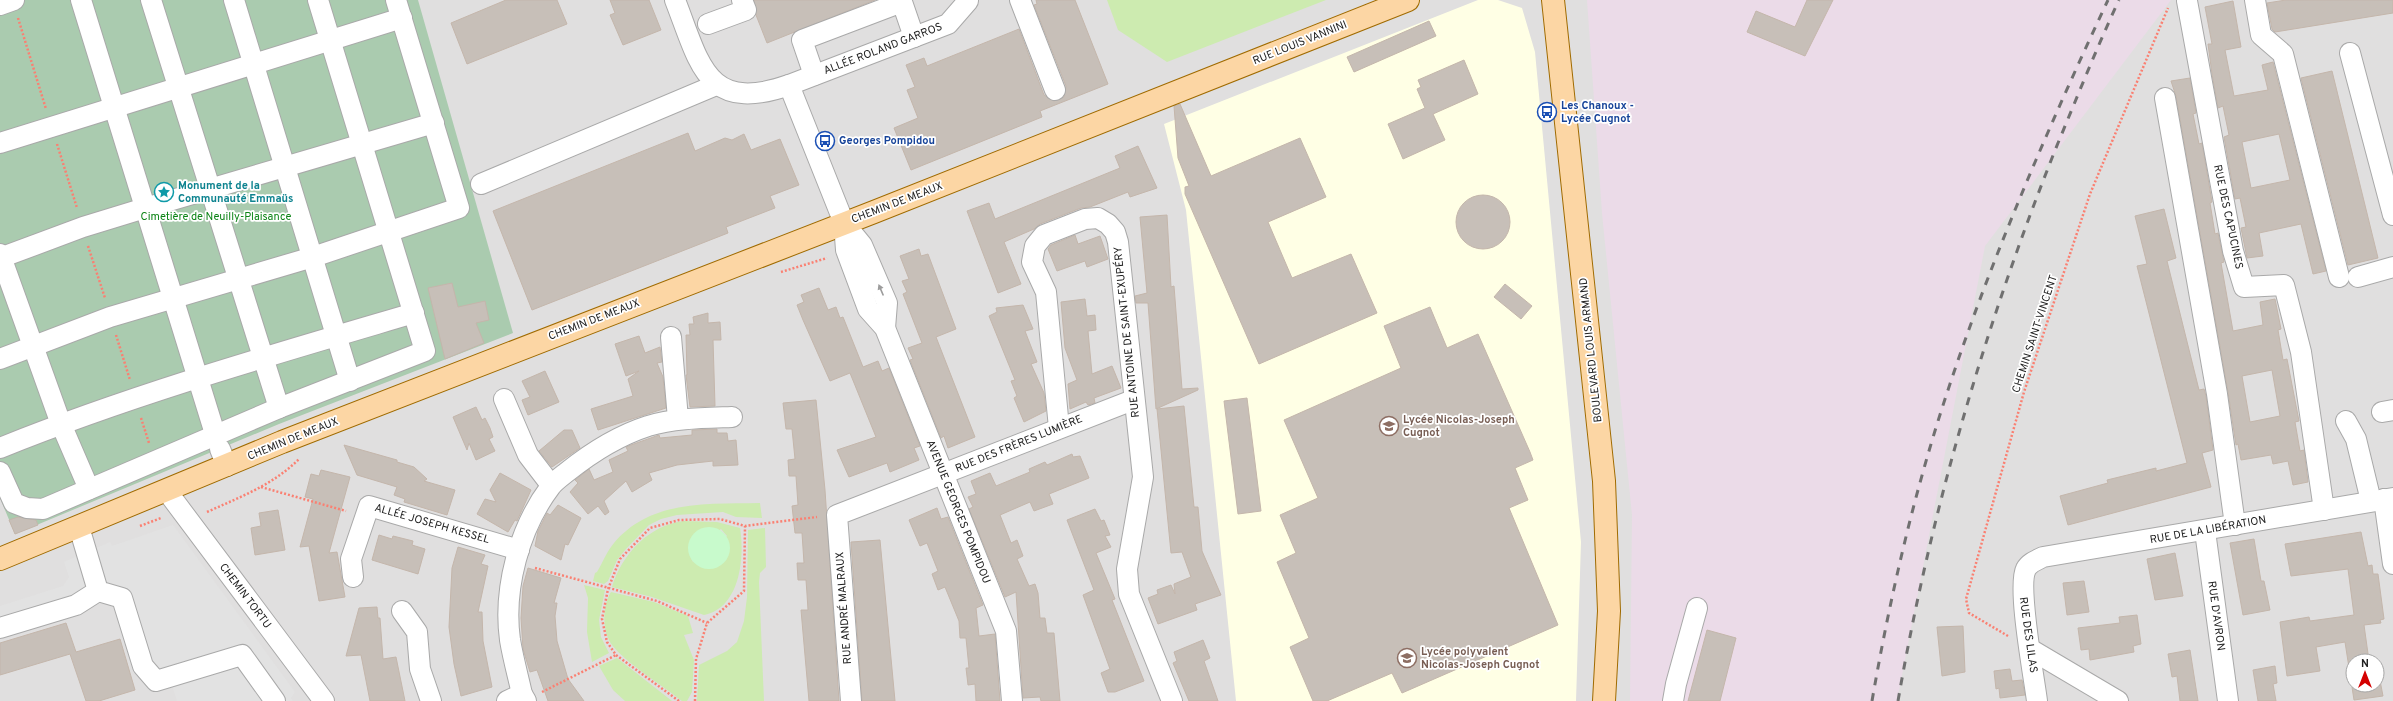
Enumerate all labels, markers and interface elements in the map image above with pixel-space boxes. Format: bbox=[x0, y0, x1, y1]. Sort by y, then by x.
street label: RUE LOUIS VANNINI bbox=[1251, 18, 1349, 68]
street label: ALLÉE ROLAND GARROS bbox=[821, 19, 944, 78]
place label: Les Chanoux - Lycée Cugnot bbox=[1561, 99, 1634, 126]
bus stop icon: Les Chanoux - Lycée Cugnot bbox=[1536, 101, 1558, 123]
bus stop icon: Georges Pompidou bbox=[814, 130, 836, 152]
place label: Georges Pompidou bbox=[839, 134, 935, 148]
street label: RUE DES CAPUCINES bbox=[2210, 163, 2246, 271]
place label: Monument de la Communauté Emmaüs bbox=[178, 179, 293, 206]
street label: CHEMIN DE MEAUX bbox=[849, 179, 945, 227]
place icon: Monument de la Communauté Emmaüs bbox=[153, 181, 175, 203]
park label: Cimetière de Neuilly-Plaisance bbox=[141, 210, 291, 224]
street label: RUE ANTOINE DE SAINT-EXUPÉRY bbox=[1110, 246, 1143, 418]
street label: CHEMIN SAINT-VINCENT bbox=[2009, 273, 2061, 395]
street label: BOULEVARD LOUIS ARMAND bbox=[1576, 277, 1606, 423]
one-way arrow bbox=[878, 284, 884, 296]
street label: CHEMIN DE MEAUX bbox=[546, 296, 642, 344]
street label: RUE DES FRÈRES LUMIÈRE bbox=[953, 411, 1085, 476]
place label: Lycée Nicolas-Joseph Cugnot bbox=[1403, 413, 1515, 440]
street label: CHEMIN DE MEAUX bbox=[246, 414, 341, 464]
school or university icon: Lycée Nicolas-Joseph Cugnot bbox=[1378, 415, 1400, 437]
street label: AVENUE GEORGES POMPIDOU bbox=[923, 438, 993, 586]
street label: ALLÉE JOSEPH KESSEL bbox=[373, 500, 491, 547]
street label: RUE DE LA LIBÉRATION bbox=[2149, 512, 2267, 547]
street label: RUE ANDRÉ MALRAUX bbox=[832, 551, 855, 665]
street label: CHEMIN TORTU bbox=[216, 561, 274, 631]
street label: RUE D'AVRON bbox=[2204, 580, 2228, 652]
street label: RUE DES LILAS bbox=[2016, 596, 2040, 674]
place label: Lycée polyvalent Nicolas-Joseph Cugnot bbox=[1421, 645, 1540, 672]
school or university icon: Lycée polyvalent Nicolas-Joseph Cugnot bbox=[1396, 647, 1418, 669]
north arrow bbox=[2345, 653, 2385, 693]
text: N bbox=[2361, 657, 2369, 671]

